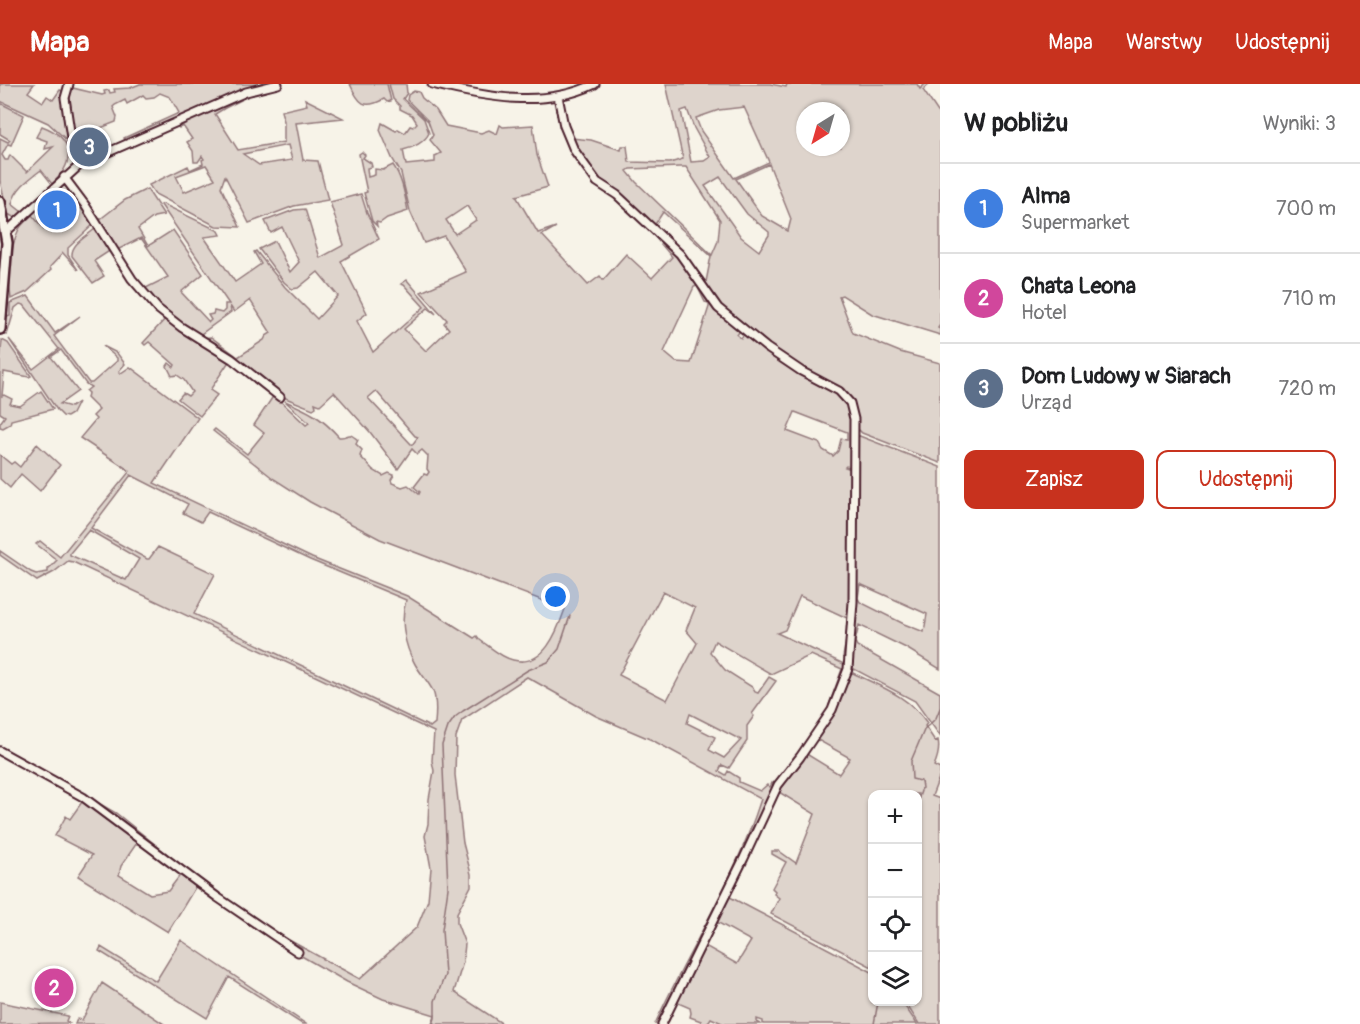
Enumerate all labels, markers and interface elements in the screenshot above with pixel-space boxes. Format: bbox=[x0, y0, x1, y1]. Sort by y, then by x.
text: Mapa bbox=[30, 25, 89, 60]
text: Mapa bbox=[1048, 29, 1093, 56]
text: Warstwy bbox=[1126, 29, 1202, 56]
text: Udostępnij bbox=[1235, 29, 1330, 56]
north arrow bbox=[796, 102, 850, 156]
text: W pobliżu bbox=[964, 107, 1068, 139]
text: Wyniki: 3 bbox=[1263, 111, 1336, 136]
pin: 3 bbox=[70, 124, 109, 170]
text: Alma bbox=[1021, 182, 1070, 210]
pin: 1 bbox=[38, 188, 76, 232]
text: 1 bbox=[980, 196, 987, 221]
text: 700 m bbox=[1276, 196, 1336, 221]
text: Supermarket bbox=[1021, 210, 1130, 235]
text: Chata Leona bbox=[1021, 272, 1136, 300]
text: 2 bbox=[978, 286, 989, 311]
text: 710 m bbox=[1282, 286, 1336, 311]
text: Hotel bbox=[1021, 300, 1067, 325]
text: Dom Ludowy w Siarach bbox=[1021, 362, 1231, 390]
text: 3 bbox=[978, 376, 989, 401]
text: 720 m bbox=[1278, 376, 1336, 401]
text: Urząd bbox=[1021, 390, 1072, 415]
button: Zapisz bbox=[964, 450, 1144, 509]
button: Udostępnij bbox=[1156, 450, 1336, 509]
your location bbox=[541, 582, 570, 611]
map controls bbox=[868, 790, 922, 1006]
button: + bbox=[868, 790, 922, 844]
button: − bbox=[868, 844, 922, 898]
button: locate bbox=[868, 898, 922, 952]
button: layers bbox=[868, 952, 922, 1006]
pin: 2 bbox=[34, 966, 74, 1010]

